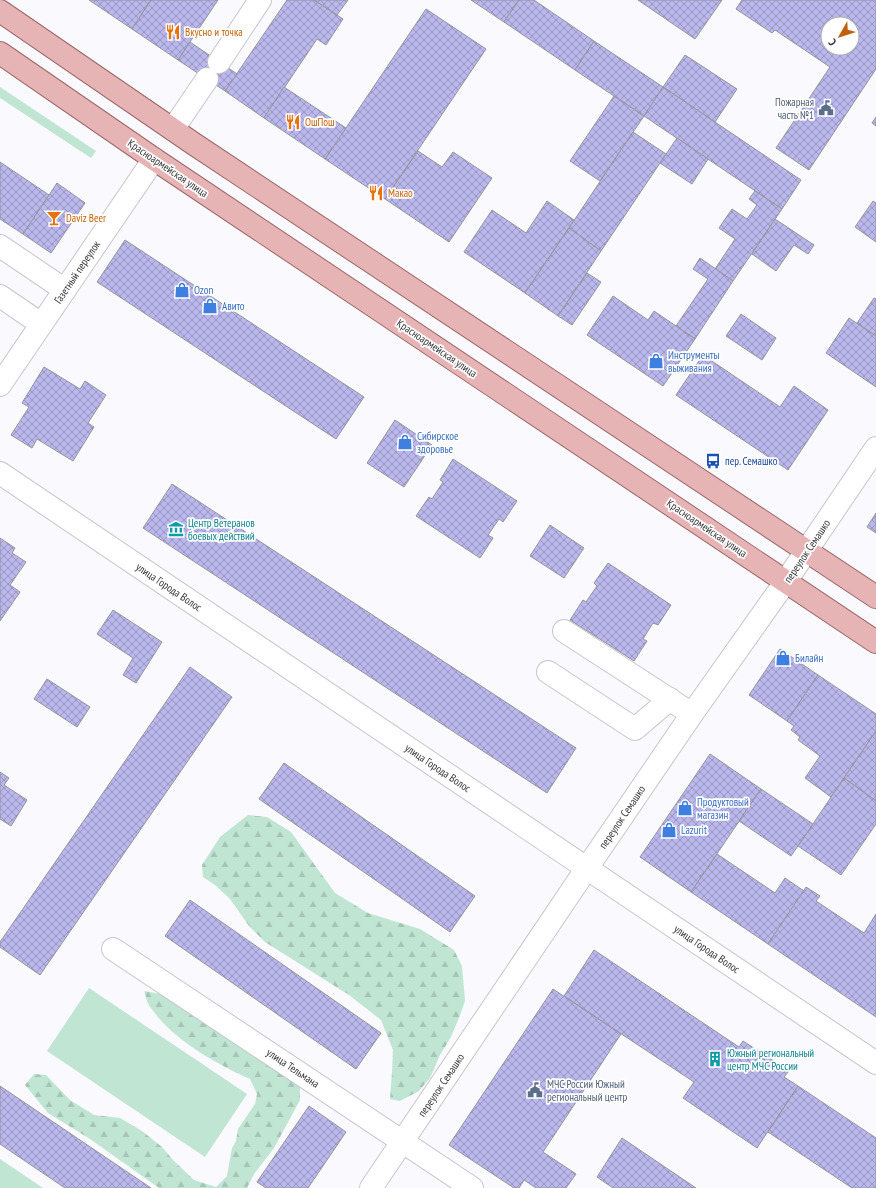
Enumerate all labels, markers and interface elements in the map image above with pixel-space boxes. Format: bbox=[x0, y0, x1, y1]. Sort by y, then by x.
north arrow bbox=[820, 16, 860, 56]
restaurant icon: Вкусно и точка bbox=[164, 23, 182, 41]
place label: Вкусно и точка bbox=[185, 25, 243, 39]
text: С bbox=[825, 36, 839, 49]
place label: Пожарная часть №1 bbox=[775, 95, 814, 122]
public building icon: Пожарная часть №1 bbox=[817, 99, 835, 117]
restaurant icon: ОшПош bbox=[284, 113, 302, 131]
place label: ОшПош bbox=[305, 115, 335, 129]
street label: Красноармейская улица bbox=[125, 136, 211, 200]
restaurant icon: Макао bbox=[367, 184, 385, 202]
place label: Макао bbox=[388, 186, 413, 200]
bar icon: Daviz Beer bbox=[45, 209, 63, 227]
place label: Daviz Beer bbox=[66, 211, 106, 225]
street label: Газетный переулок bbox=[51, 237, 104, 306]
shop icon: Ozon bbox=[173, 281, 191, 299]
place label: Ozon bbox=[194, 283, 213, 297]
shop icon: Авито bbox=[201, 297, 219, 315]
place label: Авито bbox=[222, 299, 245, 313]
street label: Красноармейская улица bbox=[394, 316, 480, 380]
place label: Инструменты выживания bbox=[668, 348, 719, 375]
shop icon: Инструменты выживания bbox=[647, 352, 665, 370]
place label: Сибирское здоровье bbox=[417, 429, 459, 456]
shop icon: Сибирское здоровье bbox=[396, 433, 414, 451]
bus stop icon: пер. Семашко bbox=[704, 452, 722, 470]
place label: пер. Семашко bbox=[725, 454, 778, 468]
street label: Красноармейская улица bbox=[664, 496, 750, 560]
place label: Центр Ветеранов боевых действий bbox=[188, 516, 255, 543]
street label: переулок Семашко bbox=[781, 517, 833, 585]
museum icon: Центр Ветеранов боевых действий bbox=[167, 520, 185, 538]
street label: улица Города Волос bbox=[133, 560, 205, 614]
shop icon: Билайн bbox=[774, 649, 792, 667]
place label: Билайн bbox=[795, 651, 823, 665]
street label: улица Города Волос bbox=[402, 741, 474, 795]
street label: переулок Семашко bbox=[596, 783, 648, 851]
place label: Продуктовый магазин bbox=[697, 795, 749, 822]
shop icon: Продуктовый магазин bbox=[676, 799, 694, 817]
shop icon: Lazurit bbox=[660, 821, 678, 839]
place label: Lazurit bbox=[681, 823, 707, 837]
street label: улица Города Волос bbox=[671, 922, 743, 976]
street label: улица Тельмана bbox=[264, 1045, 322, 1091]
place label: Южный региональный центр МЧС России bbox=[727, 1046, 814, 1073]
building icon: Южный региональный центр МЧС России bbox=[706, 1050, 724, 1068]
street label: переулок Семашко bbox=[415, 1051, 467, 1119]
place label: МЧС России Южный региональный центр bbox=[547, 1077, 628, 1104]
public building icon: МЧС России Южный региональный центр bbox=[526, 1081, 544, 1099]

